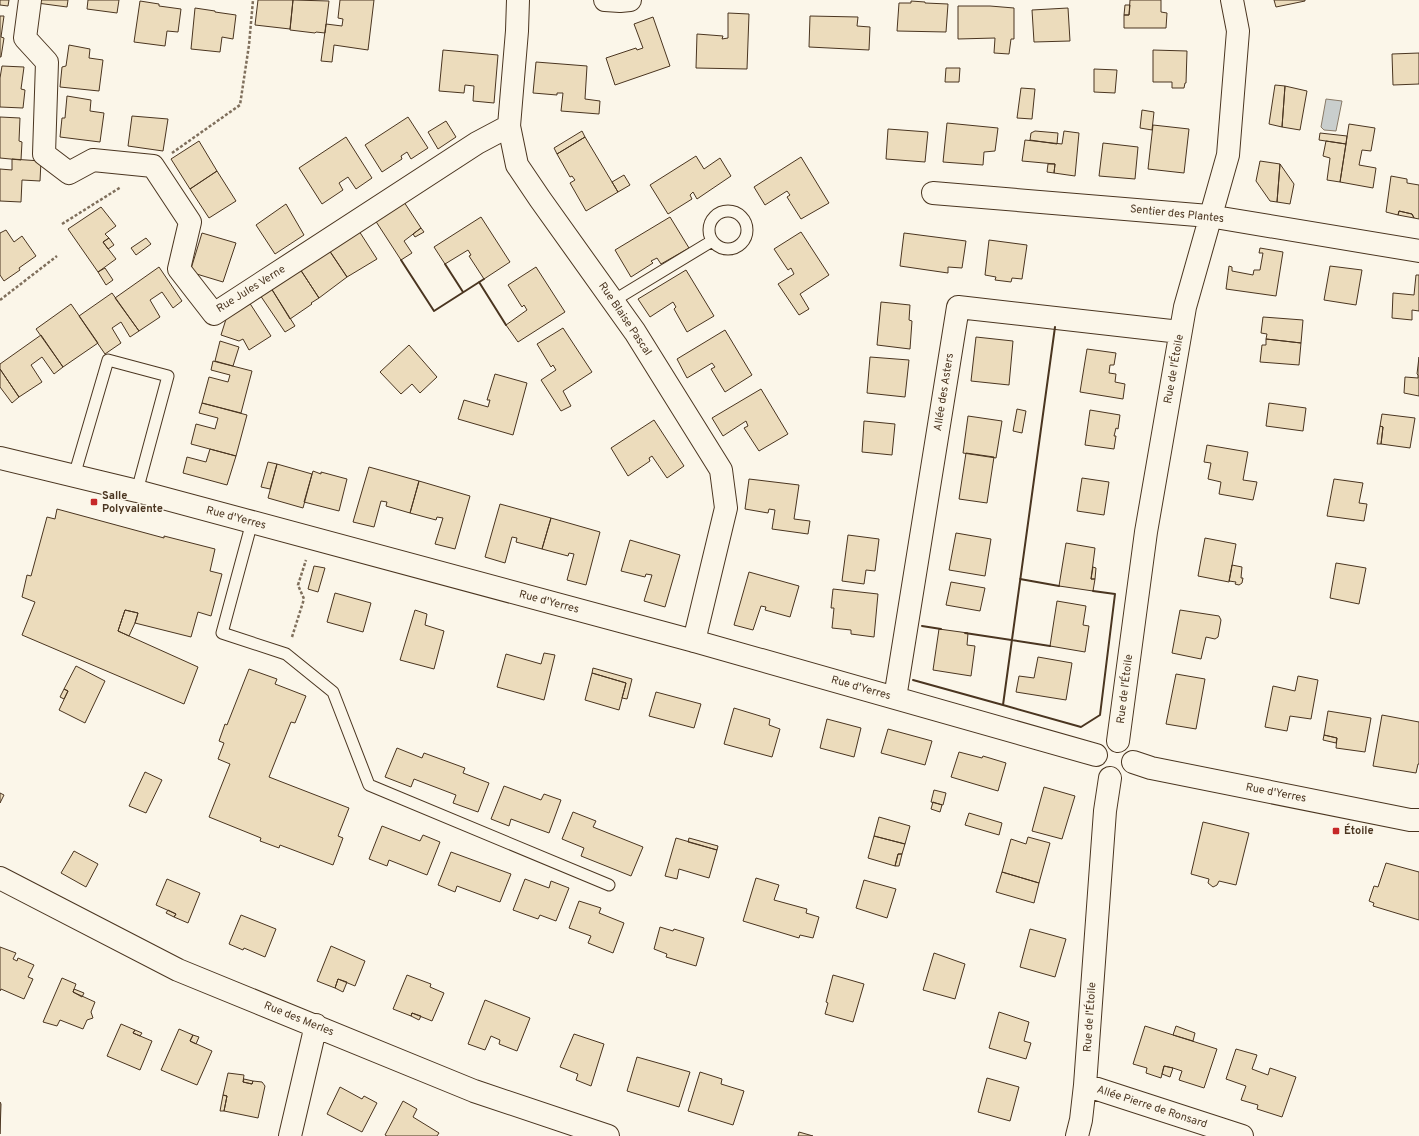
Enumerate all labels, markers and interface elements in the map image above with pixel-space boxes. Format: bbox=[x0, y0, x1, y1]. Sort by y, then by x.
street label: Sentier des Plantes bbox=[1129, 202, 1225, 226]
street label: Rue Jules Verne bbox=[214, 262, 288, 316]
street label: Rue Blaise Pascal bbox=[595, 280, 655, 358]
street label: Rue de l'Étoile bbox=[1160, 333, 1187, 405]
street label: Allée des Asters bbox=[931, 352, 957, 432]
place label: Salle Polyvalente bbox=[102, 489, 163, 516]
marker: Salle Polyvalente bbox=[89, 497, 99, 507]
street label: Rue d'Yerres bbox=[204, 503, 268, 533]
street label: Rue d'Yerres bbox=[517, 587, 581, 617]
street label: Rue de l'Étoile bbox=[1113, 653, 1136, 725]
street label: Rue d'Yerres bbox=[829, 673, 893, 703]
street label: Rue d'Yerres bbox=[1244, 780, 1308, 806]
place label: Étoile bbox=[1344, 823, 1374, 838]
marker: Étoile bbox=[1331, 826, 1341, 836]
street label: Rue de l'Étoile bbox=[1080, 981, 1099, 1052]
street label: Rue des Merles bbox=[262, 999, 336, 1039]
street label: Allée Pierre de Ronsard bbox=[1095, 1083, 1209, 1131]

